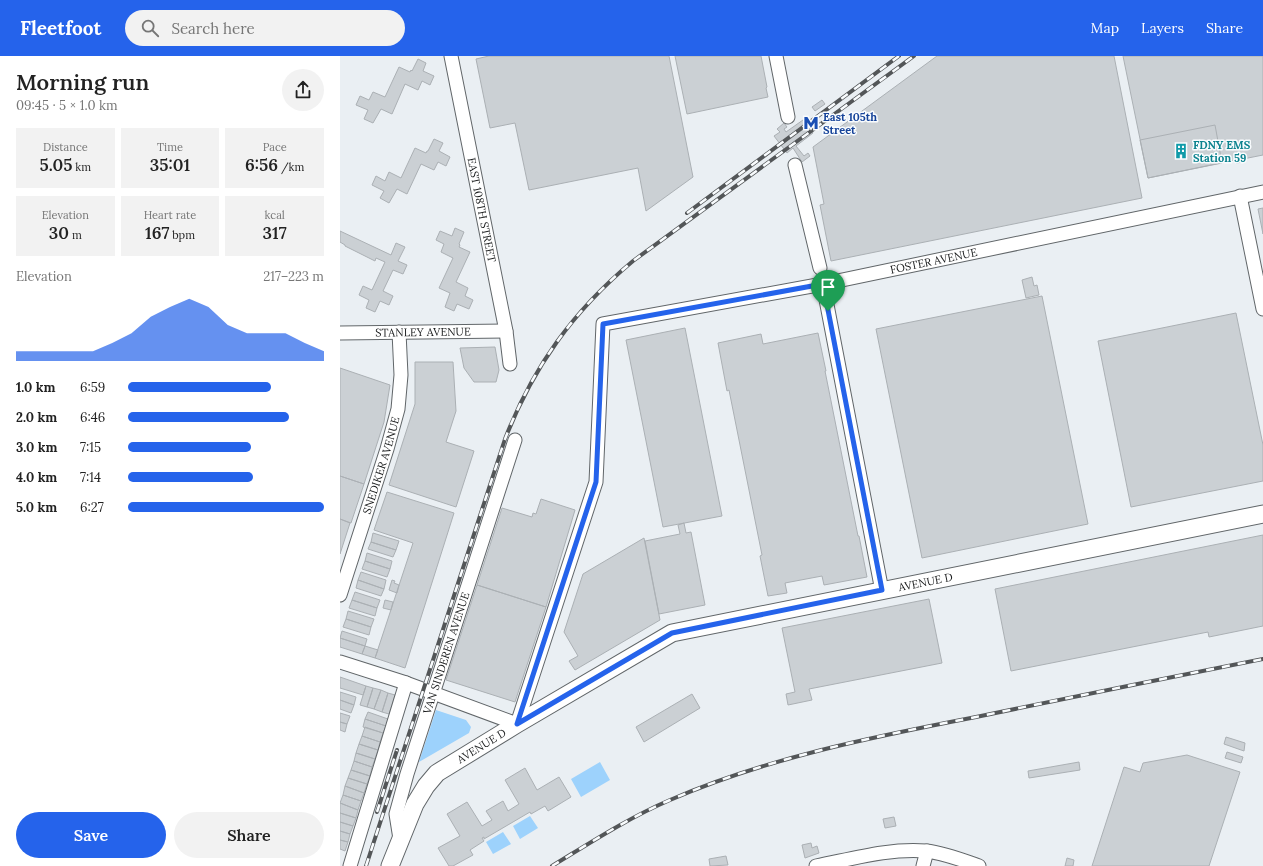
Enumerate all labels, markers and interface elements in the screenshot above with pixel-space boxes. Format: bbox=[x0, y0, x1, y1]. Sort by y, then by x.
search box bbox=[125, 10, 405, 46]
text: Fleetfoot bbox=[20, 16, 101, 40]
icon: search bbox=[139, 17, 161, 39]
text: Search here bbox=[171, 19, 255, 38]
text: Map bbox=[1091, 19, 1119, 37]
text: Layers bbox=[1141, 19, 1184, 37]
text: Share bbox=[1206, 19, 1243, 37]
text: Morning run bbox=[16, 68, 149, 96]
button: share bbox=[282, 69, 324, 111]
text: 09:45 · 5 × 1.0 km bbox=[16, 97, 118, 114]
place label: East 105th Street bbox=[823, 110, 877, 137]
metro station icon: East 105th Street bbox=[802, 114, 820, 132]
place label: FDNY EMS Station 59 bbox=[1193, 138, 1251, 165]
text: Distance bbox=[43, 140, 88, 154]
text: Time bbox=[157, 140, 183, 154]
text: Pace bbox=[263, 140, 287, 154]
building icon: FDNY EMS Station 59 bbox=[1172, 142, 1190, 160]
text: 5.05 bbox=[40, 154, 72, 176]
text: 35:01 bbox=[150, 154, 190, 176]
text: 6:56 bbox=[245, 154, 278, 176]
street label: EAST 108TH STREET bbox=[464, 156, 499, 264]
text: km bbox=[72, 160, 91, 174]
text: /km bbox=[278, 160, 304, 174]
text: Elevation bbox=[42, 208, 89, 222]
text: Heart rate bbox=[144, 208, 196, 222]
text: kcal bbox=[264, 208, 285, 222]
text: 30 bbox=[49, 222, 69, 244]
text: 167 bbox=[145, 222, 169, 244]
text: 317 bbox=[263, 222, 287, 244]
text: m bbox=[69, 228, 82, 242]
text: bpm bbox=[169, 228, 195, 242]
street label: FOSTER AVENUE bbox=[889, 245, 979, 277]
text: Elevation bbox=[16, 268, 72, 285]
text: 217–223 m bbox=[263, 268, 324, 285]
pin bbox=[811, 270, 845, 311]
icon: arrive bbox=[817, 276, 839, 298]
street label: STANLEY AVENUE bbox=[375, 324, 471, 340]
text: 1.0 km bbox=[16, 379, 55, 396]
text: 6:59 bbox=[80, 379, 105, 396]
text: 2.0 km bbox=[16, 409, 57, 426]
text: 6:46 bbox=[80, 409, 105, 426]
street label: SNEDIKER AVENUE bbox=[359, 415, 403, 516]
text: 3.0 km bbox=[16, 439, 57, 456]
text: 7:15 bbox=[80, 439, 101, 456]
text: 4.0 km bbox=[16, 469, 57, 486]
text: 7:14 bbox=[80, 469, 101, 486]
text: 5.0 km bbox=[16, 499, 57, 516]
text: 6:27 bbox=[80, 499, 104, 516]
street label: AVENUE D bbox=[896, 570, 954, 594]
street label: VAN SINDEREN AVENUE bbox=[420, 590, 472, 717]
street label: AVENUE D bbox=[453, 725, 509, 767]
button: Save bbox=[16, 812, 166, 858]
button: Share bbox=[174, 812, 324, 858]

